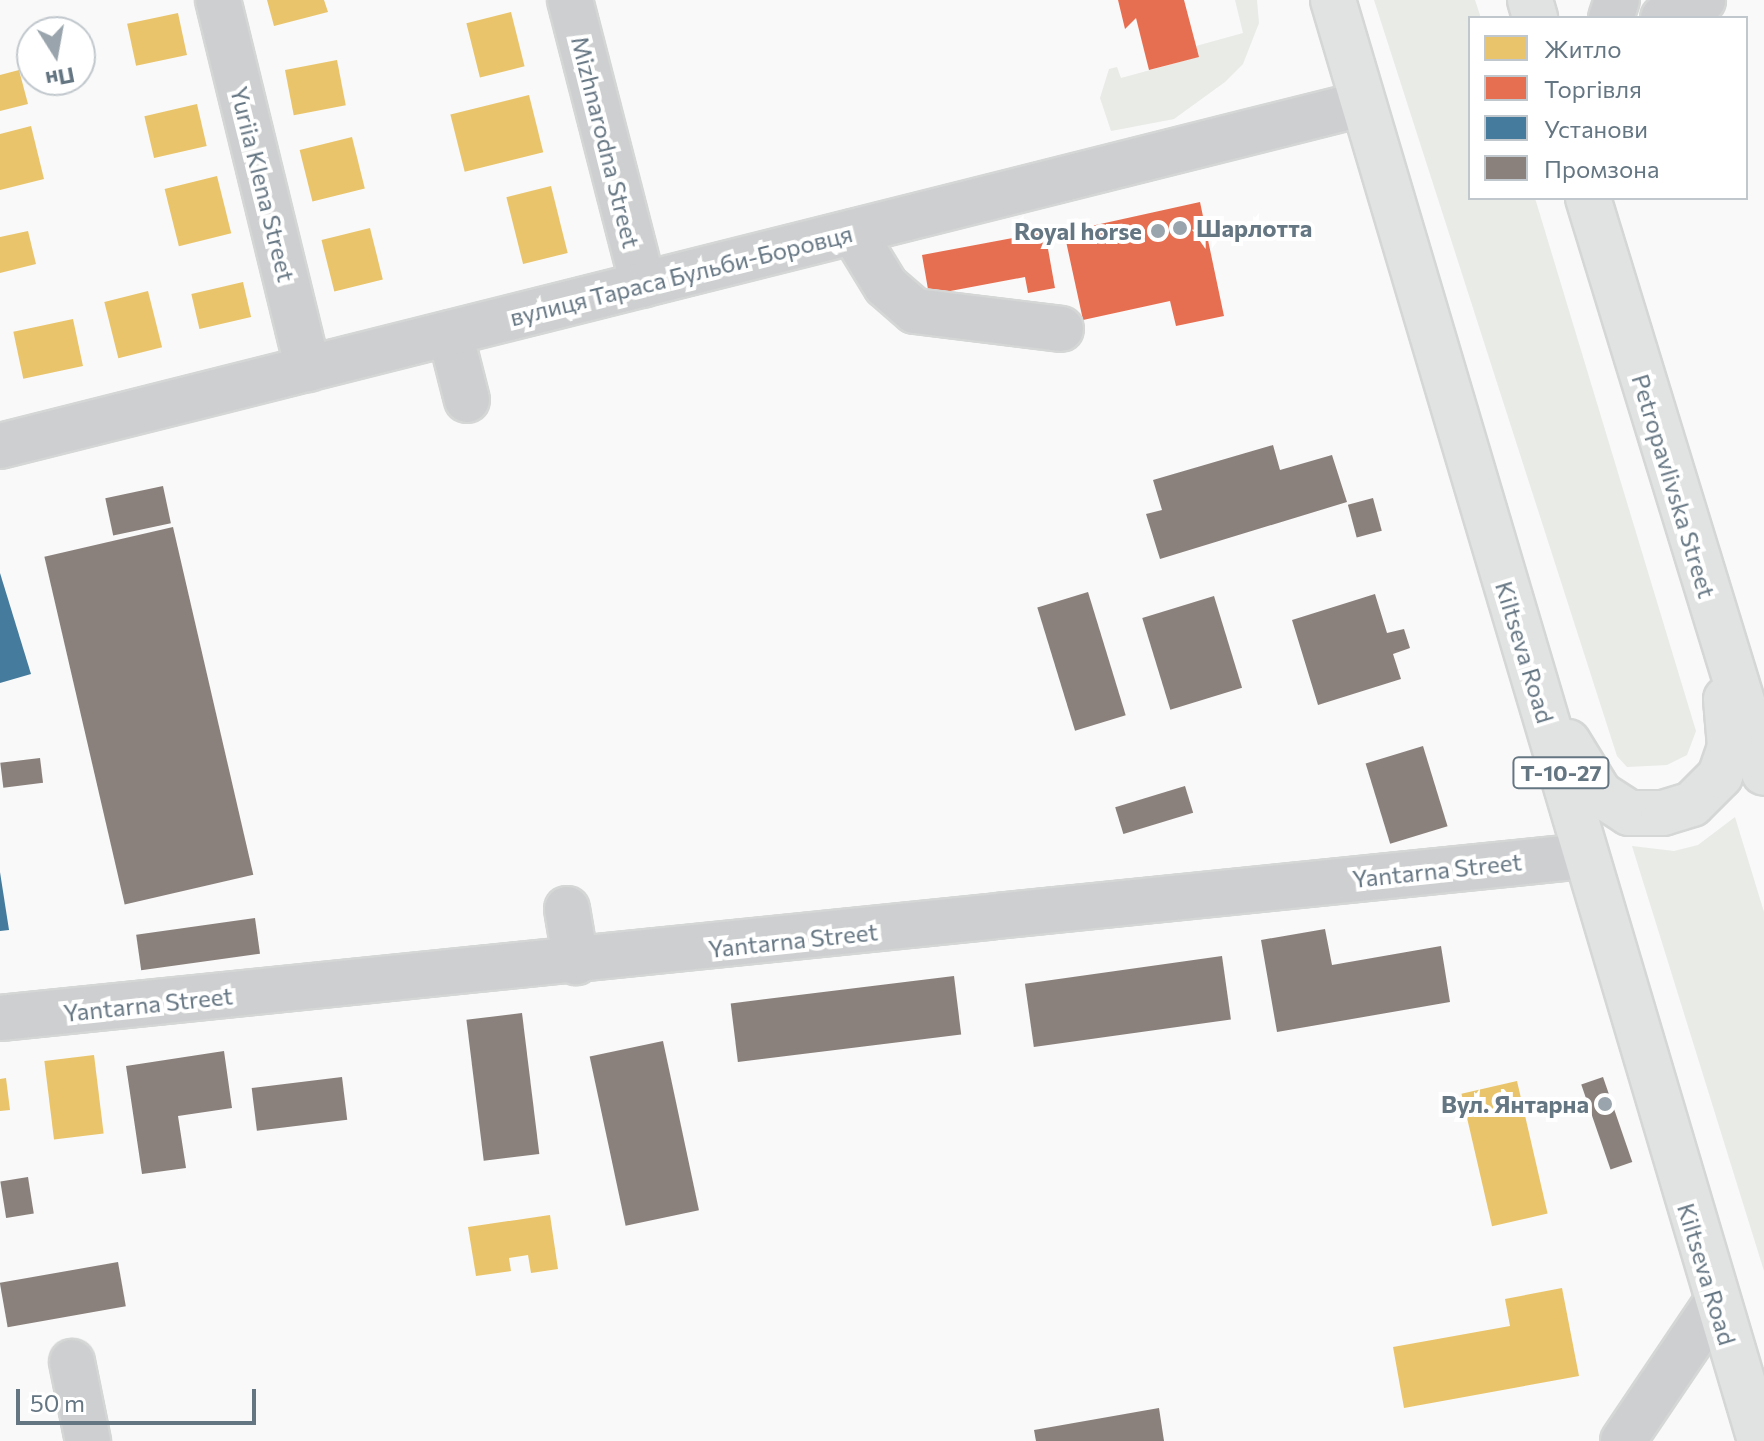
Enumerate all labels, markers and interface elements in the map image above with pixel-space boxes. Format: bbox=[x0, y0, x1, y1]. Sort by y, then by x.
north arrow bbox=[16, 16, 96, 96]
legend bbox=[1468, 16, 1748, 200]
street label: Mizhnarodna Street bbox=[566, 33, 646, 251]
text: Житло bbox=[1544, 34, 1622, 63]
text: Пн bbox=[43, 62, 77, 94]
text: Торгівля bbox=[1544, 74, 1642, 103]
street label: Yuriia Klena Street bbox=[225, 83, 301, 285]
text: Установи bbox=[1544, 114, 1648, 143]
text: Промзона bbox=[1544, 154, 1659, 183]
place label: Шарлотта bbox=[1196, 214, 1312, 242]
place label: Royal horse bbox=[1014, 217, 1142, 245]
street label: вулиця Тараса Бульби-Боровця bbox=[507, 218, 855, 332]
marker: Шарлотта bbox=[1171, 219, 1189, 237]
marker: Royal horse bbox=[1149, 222, 1167, 240]
street label: Petropavlivska Street bbox=[1626, 371, 1722, 601]
street label: Kiltseva Road bbox=[1490, 578, 1560, 726]
road number: Т-10-27 bbox=[1511, 755, 1611, 791]
street label: Yantarna Street bbox=[1351, 847, 1523, 893]
street label: Yantarna Street bbox=[707, 917, 879, 963]
street label: Yantarna Street bbox=[62, 981, 234, 1027]
place label: Вул. Янтарна bbox=[1441, 1090, 1589, 1118]
marker: Вул. Янтарна bbox=[1596, 1095, 1614, 1113]
street label: Kiltseva Road bbox=[1672, 1200, 1742, 1348]
scale bar bbox=[20, 1373, 260, 1423]
text: 50 m bbox=[30, 1388, 85, 1417]

